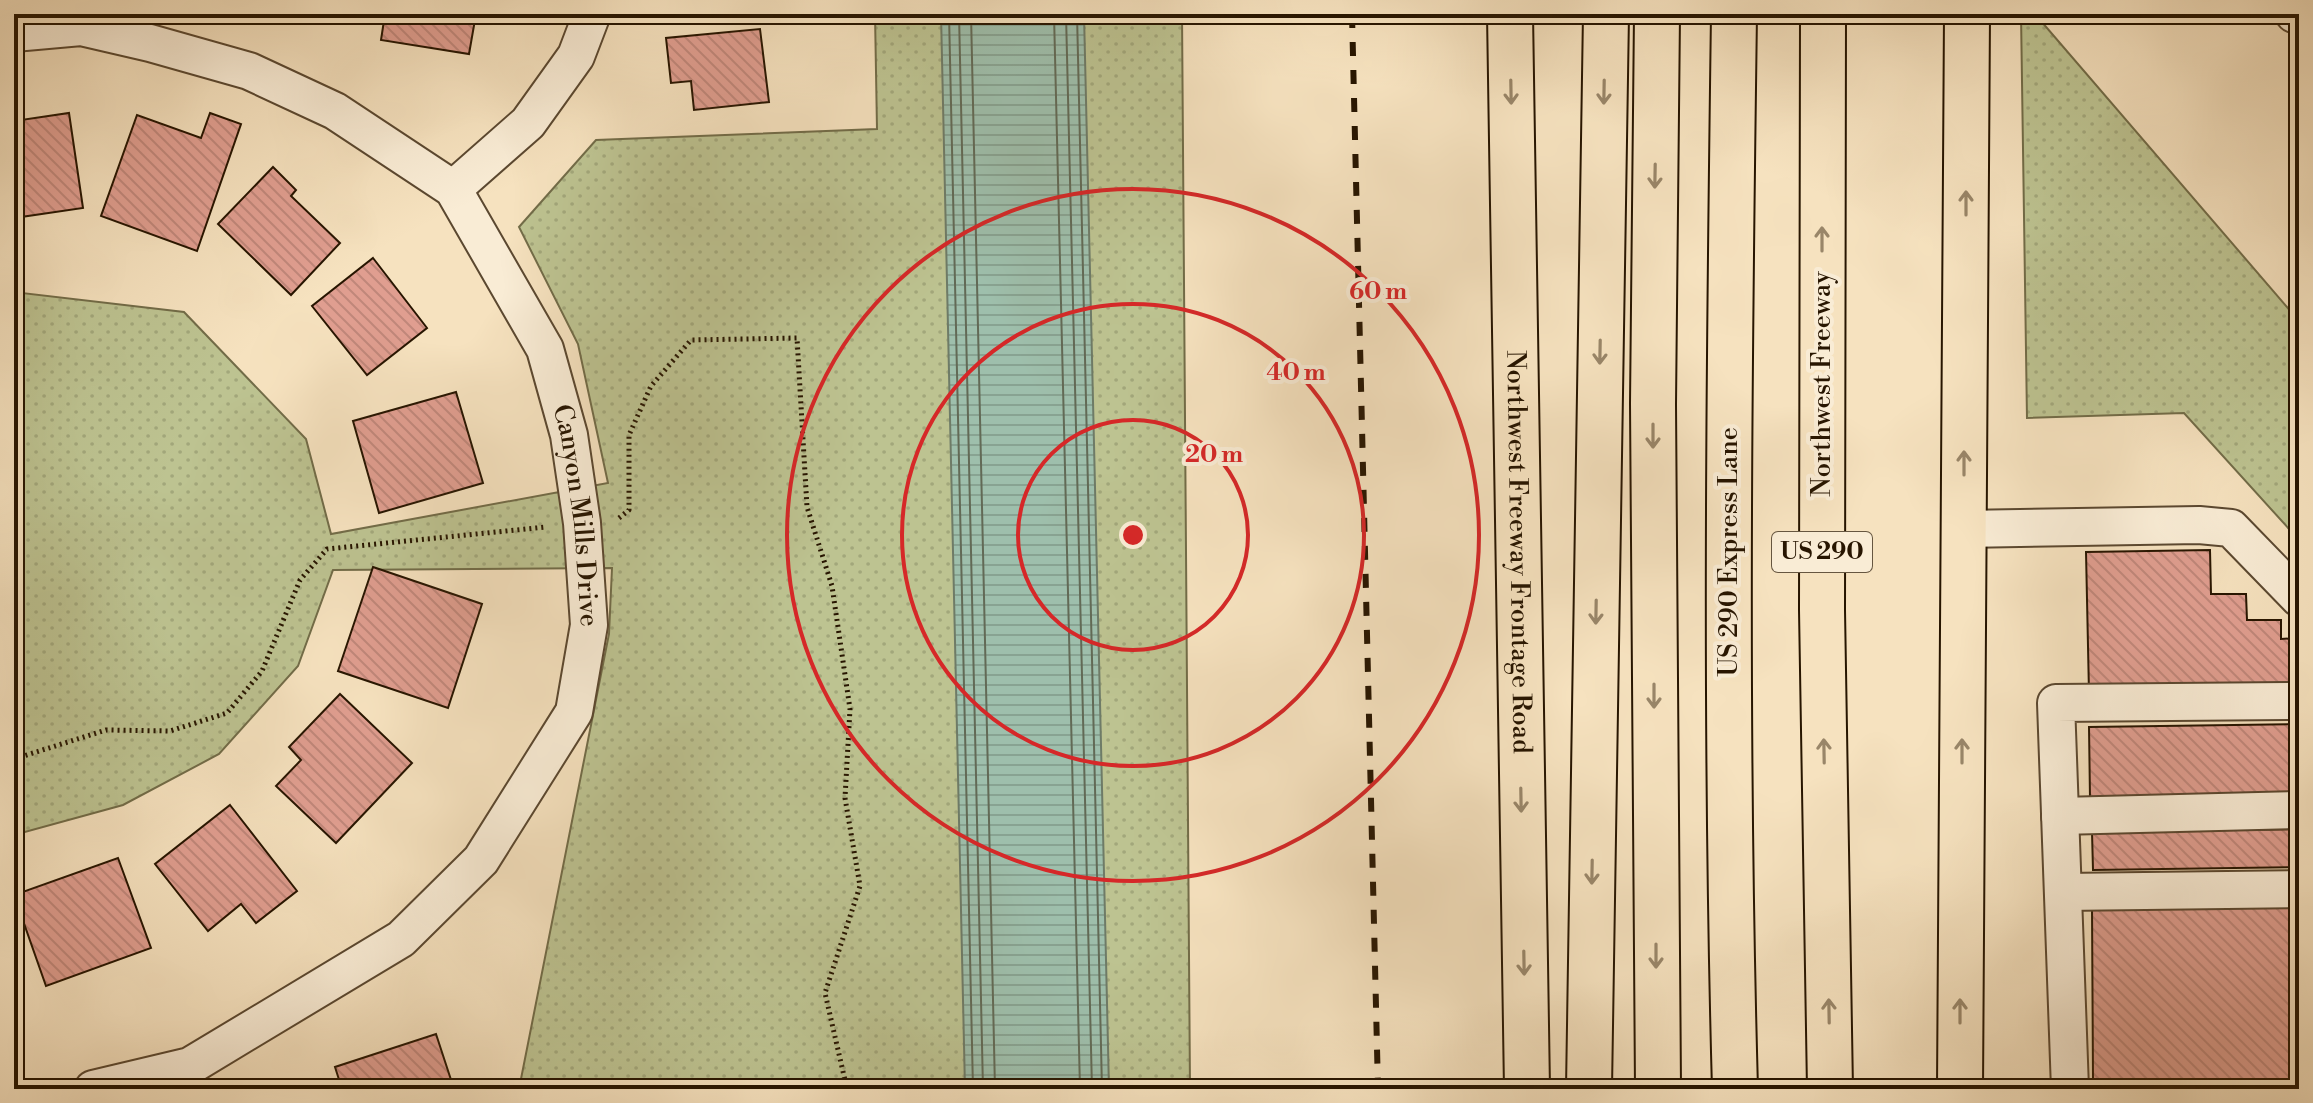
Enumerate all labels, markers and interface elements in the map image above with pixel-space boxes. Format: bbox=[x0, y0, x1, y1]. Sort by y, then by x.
one-way arrow bbox=[1503, 78, 1519, 105]
one-way arrow bbox=[1597, 78, 1612, 105]
one-way arrow bbox=[1647, 162, 1663, 189]
one-way arrow bbox=[1958, 190, 1974, 217]
one-way arrow bbox=[1814, 226, 1830, 253]
street label: Northwest Freeway bbox=[1806, 271, 1838, 497]
text: 60 m bbox=[1349, 277, 1407, 307]
one-way arrow bbox=[1593, 338, 1608, 365]
street label: Northwest Freeway Frontage Road bbox=[1499, 350, 1538, 754]
text: 40 m bbox=[1266, 358, 1326, 388]
street label: Canyon Mills Drive bbox=[545, 401, 605, 628]
one-way arrow bbox=[1645, 422, 1661, 449]
street label: US 290 Express Lane bbox=[1713, 427, 1745, 677]
text: 20 m bbox=[1185, 440, 1243, 470]
one-way arrow bbox=[1956, 450, 1972, 477]
centre of rings bbox=[1119, 521, 1147, 549]
road number: US 290 bbox=[1772, 532, 1872, 572]
one-way arrow bbox=[1589, 598, 1604, 625]
one-way arrow bbox=[1646, 682, 1662, 709]
one-way arrow bbox=[1817, 738, 1832, 765]
one-way arrow bbox=[1954, 738, 1970, 765]
one-way arrow bbox=[1513, 786, 1528, 813]
one-way arrow bbox=[1585, 858, 1600, 885]
one-way arrow bbox=[1648, 942, 1664, 969]
one-way arrow bbox=[1516, 949, 1531, 976]
one-way arrow bbox=[1821, 998, 1836, 1025]
one-way arrow bbox=[1952, 998, 1968, 1025]

